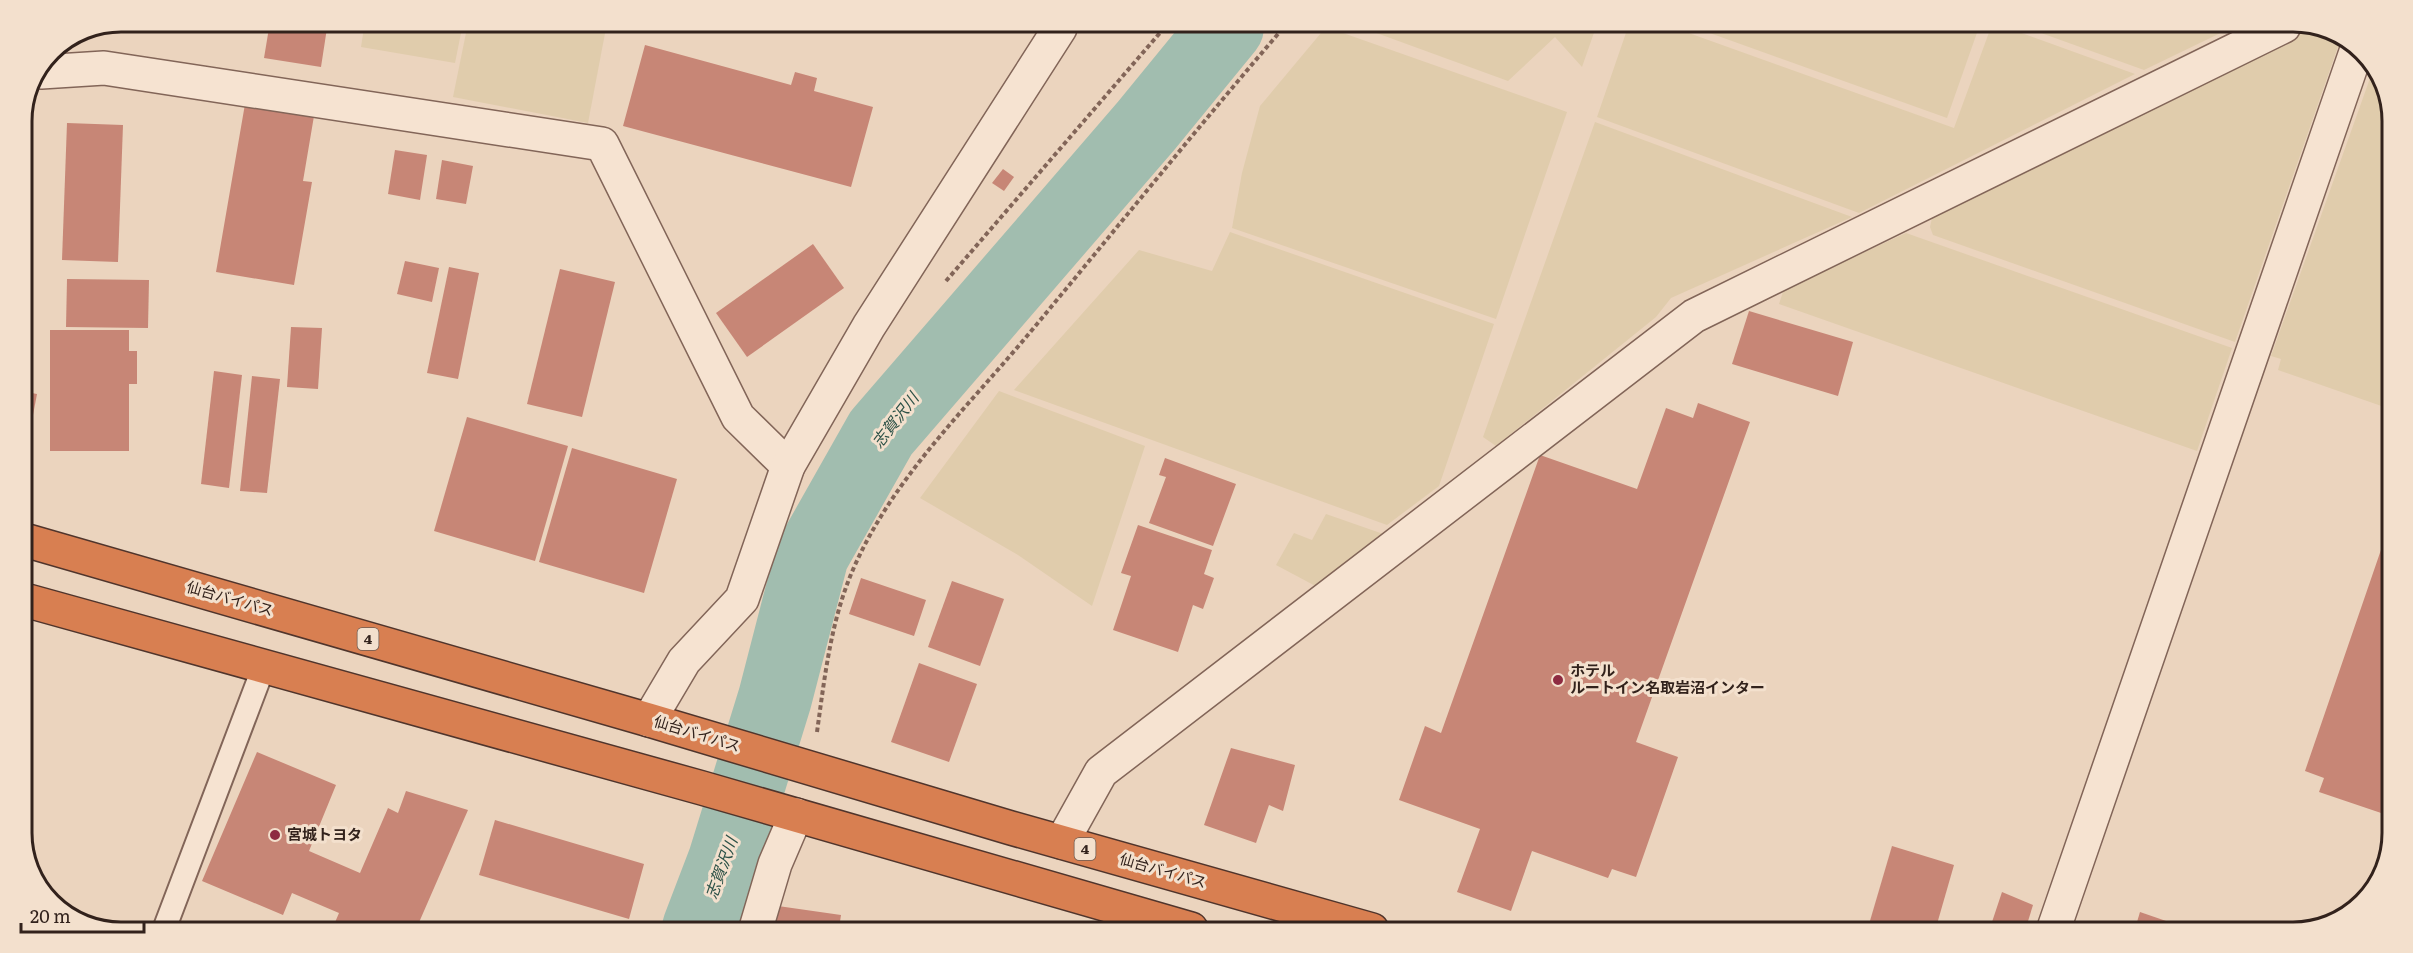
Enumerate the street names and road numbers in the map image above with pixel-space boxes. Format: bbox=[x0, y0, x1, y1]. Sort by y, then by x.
street label: 仙台バイパス bbox=[184, 574, 277, 621]
road number: 4 bbox=[358, 628, 378, 650]
street label: 仙台バイパス bbox=[651, 708, 744, 757]
road number: 4 bbox=[1074, 838, 1096, 860]
street label: 仙台バイパス bbox=[1117, 846, 1210, 893]

